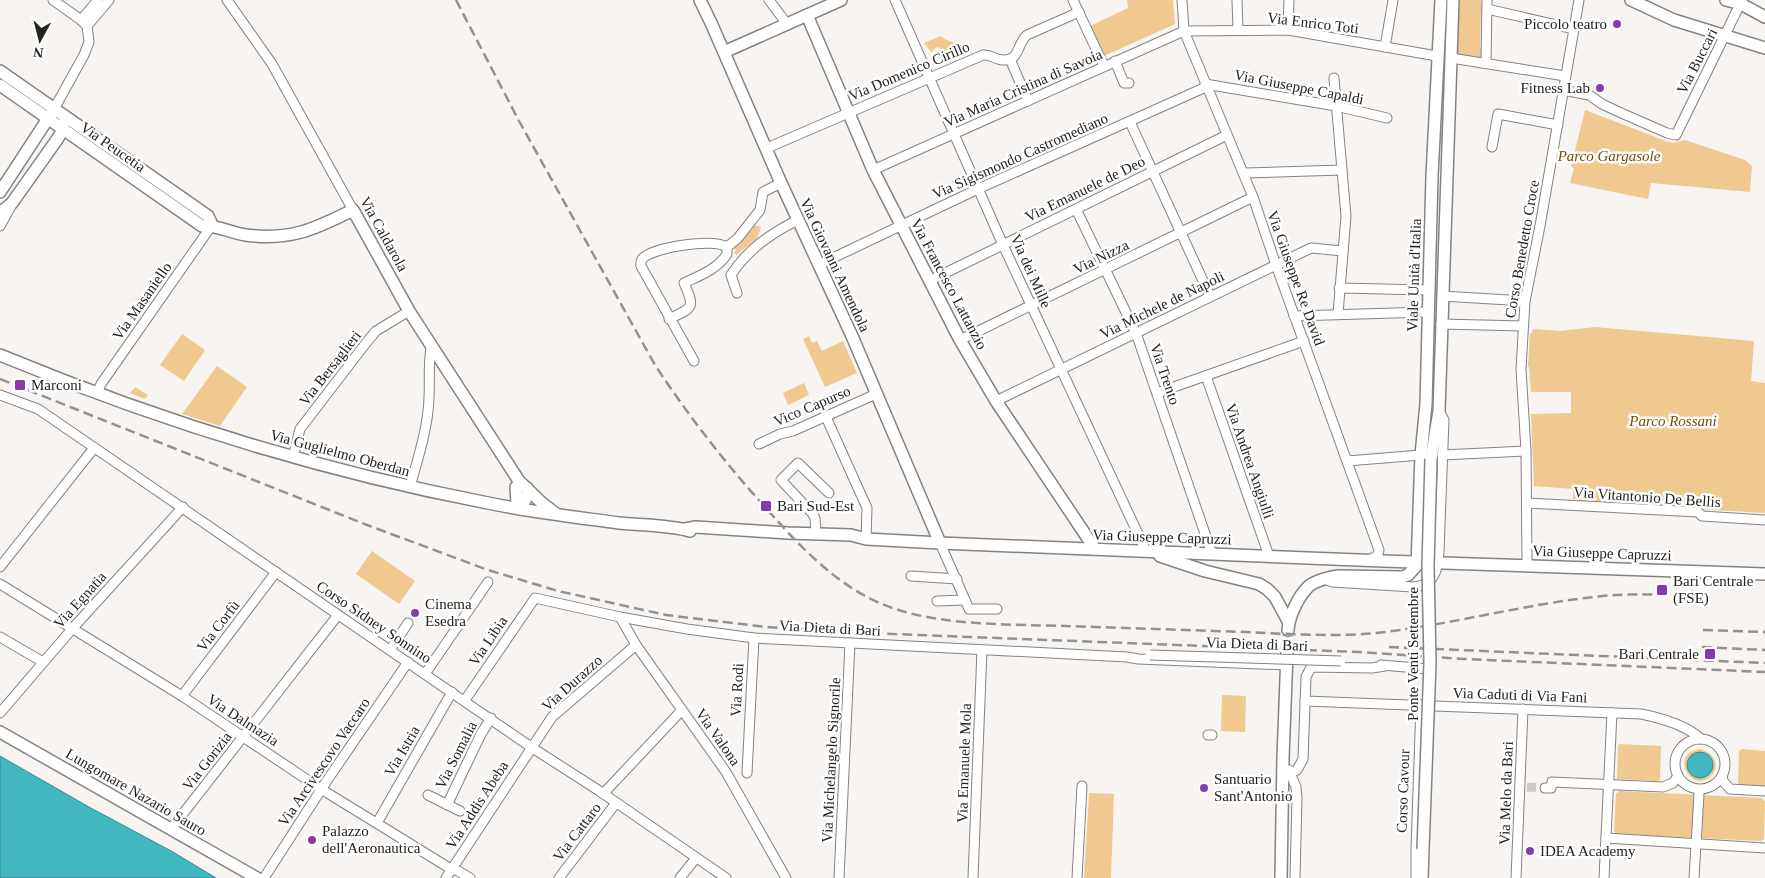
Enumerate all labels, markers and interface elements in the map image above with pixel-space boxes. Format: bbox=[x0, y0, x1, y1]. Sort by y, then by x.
street label: Via Enrico Toti bbox=[1266, 9, 1360, 37]
north arrow bbox=[15, 15, 65, 65]
place label: Piccolo teatro bbox=[1524, 16, 1607, 32]
marker: Piccolo teatro bbox=[1611, 18, 1623, 30]
street label: Via Buccari bbox=[1674, 26, 1720, 96]
street label: Via Domenico Cirillo bbox=[846, 38, 972, 104]
text: N bbox=[33, 44, 44, 60]
street label: Via Maria Cristina di Savoia bbox=[941, 46, 1105, 130]
street label: Via Giuseppe Capaldi bbox=[1233, 67, 1365, 107]
place label: Fitness Lab bbox=[1520, 80, 1590, 96]
marker: Fitness Lab bbox=[1594, 82, 1606, 94]
street label: Via Sigismondo Castromediano bbox=[930, 110, 1110, 202]
street label: Via Peucetia bbox=[78, 119, 149, 175]
park label: Parco Gargasole bbox=[1557, 148, 1661, 164]
street label: Via Emanuele de Deo bbox=[1023, 153, 1147, 225]
street label: Corso Benedetto Croce bbox=[1502, 178, 1542, 319]
street label: Via Caldarola bbox=[357, 194, 411, 274]
street label: Via Giovanni Amendola bbox=[797, 196, 873, 335]
street label: Via Giuseppe Re David bbox=[1264, 209, 1328, 348]
street label: Via Francesco Lattanzio bbox=[908, 216, 990, 352]
street label: Viale Unità d'Italia bbox=[1404, 218, 1424, 332]
street label: Via dei Mille bbox=[1008, 232, 1055, 311]
street label: Via Nizza bbox=[1071, 237, 1132, 277]
street label: Via Masaniello bbox=[109, 259, 175, 343]
street label: Via Michele de Napoli bbox=[1097, 268, 1227, 342]
street label: Via Bersaglieri bbox=[296, 327, 364, 409]
street label: Via Trento bbox=[1147, 341, 1183, 407]
place label: Marconi bbox=[31, 377, 82, 393]
marker: Marconi bbox=[13, 378, 27, 392]
street label: Vico Capurso bbox=[771, 383, 853, 429]
street label: Via Andrea Angiulli bbox=[1223, 401, 1277, 521]
park label: Parco Rossani bbox=[1628, 413, 1717, 429]
street label: Via Guglielmo Oberdan bbox=[268, 427, 412, 479]
street label: Via Vitantonio De Bellis bbox=[1573, 484, 1721, 510]
place label: Bari Sud-Est bbox=[777, 498, 855, 514]
marker: Bari Sud-Est bbox=[759, 499, 773, 513]
street label: Via Giuseppe Capruzzi bbox=[1092, 527, 1232, 547]
street label: Via Giuseppe Capruzzi bbox=[1532, 543, 1672, 563]
street label: Via Egnatia bbox=[51, 568, 110, 631]
place label: Bari Centrale (FSE) bbox=[1673, 573, 1754, 607]
street label: Corso Sidney Sonnino bbox=[314, 578, 434, 666]
marker: Bari Centrale (FSE) bbox=[1655, 583, 1669, 597]
street label: Ponte Venti Settembre bbox=[1405, 587, 1421, 721]
place label: Cinema Esedra bbox=[425, 596, 472, 629]
street label: Via Corfù bbox=[194, 597, 243, 655]
marker: Cinema Esedra bbox=[409, 607, 421, 619]
street label: Via Libia bbox=[466, 613, 511, 669]
street label: Via Dieta di Bari bbox=[779, 617, 881, 639]
street label: Via Dieta di Bari bbox=[1206, 634, 1308, 654]
place label: Bari Centrale bbox=[1619, 646, 1699, 662]
marker: Bari Centrale bbox=[1703, 647, 1717, 661]
street label: Via Durazzo bbox=[539, 652, 605, 714]
street label: Via Rodi bbox=[728, 663, 746, 717]
street label: Via Michelangelo Signorile bbox=[819, 676, 843, 843]
street label: Via Caduti di Via Fani bbox=[1452, 685, 1588, 705]
street label: Via Dalmazia bbox=[204, 691, 282, 749]
street label: Via Arcivescovo Vaccaro bbox=[275, 695, 373, 829]
street label: Via Emanuele Mola bbox=[954, 702, 974, 823]
street label: Via Valona bbox=[693, 705, 744, 769]
street label: Via Somalia bbox=[432, 718, 480, 791]
street label: Via Istria bbox=[381, 723, 423, 779]
street label: Via Gorizia bbox=[179, 728, 235, 793]
street label: Via Melo da Bari bbox=[1496, 741, 1516, 845]
street label: Lungomare Nazario Sauro bbox=[63, 745, 209, 839]
street label: Corso Cavour bbox=[1394, 749, 1412, 833]
street label: Via Addis Abeba bbox=[443, 758, 512, 852]
place label: Santuario Sant'Antonio bbox=[1214, 771, 1293, 804]
marker: Santuario Sant'Antonio bbox=[1198, 782, 1210, 794]
street label: Via Cattaro bbox=[550, 800, 604, 864]
place label: Palazzo dell'Aeronautica bbox=[322, 823, 421, 856]
marker: Palazzo dell'Aeronautica bbox=[306, 834, 318, 846]
place label: IDEA Academy bbox=[1540, 843, 1636, 859]
marker: IDEA Academy bbox=[1524, 845, 1536, 857]

